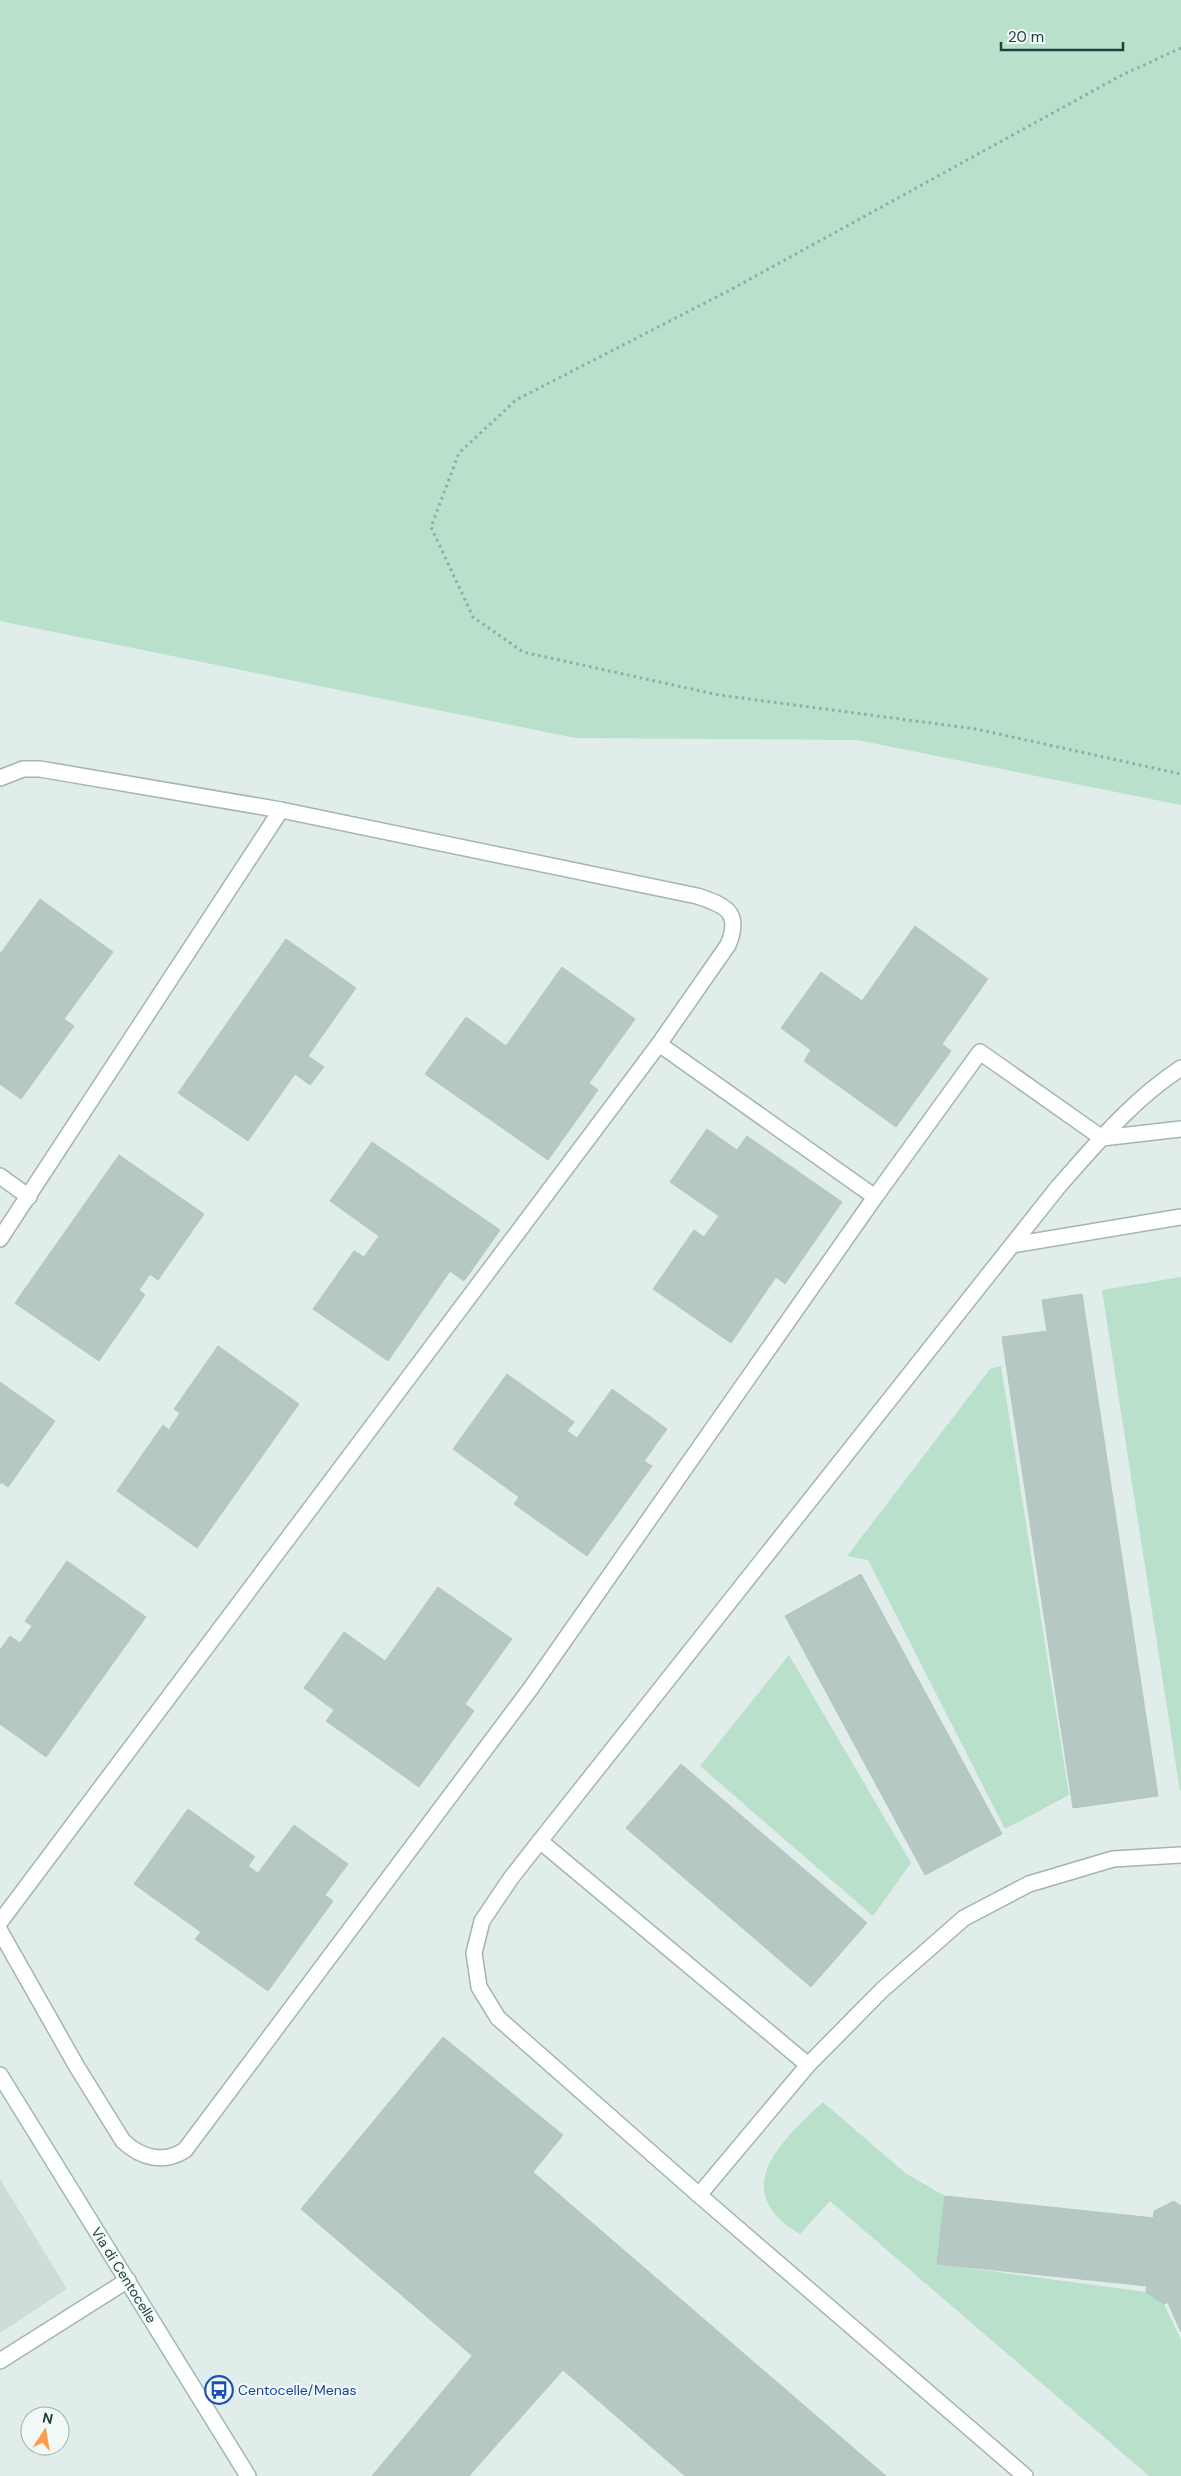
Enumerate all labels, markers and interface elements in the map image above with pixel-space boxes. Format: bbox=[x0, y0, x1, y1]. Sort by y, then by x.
scale bar bbox=[1001, 20, 1124, 52]
text: 20 m bbox=[1008, 27, 1044, 47]
street label: Via di Centocelle bbox=[87, 2224, 161, 2326]
bus stop icon: Centocelle/Menas bbox=[204, 2375, 234, 2405]
place label: Centocelle/Menas bbox=[238, 2381, 356, 2399]
north arrow bbox=[20, 2406, 70, 2456]
text: N bbox=[41, 2408, 55, 2428]

